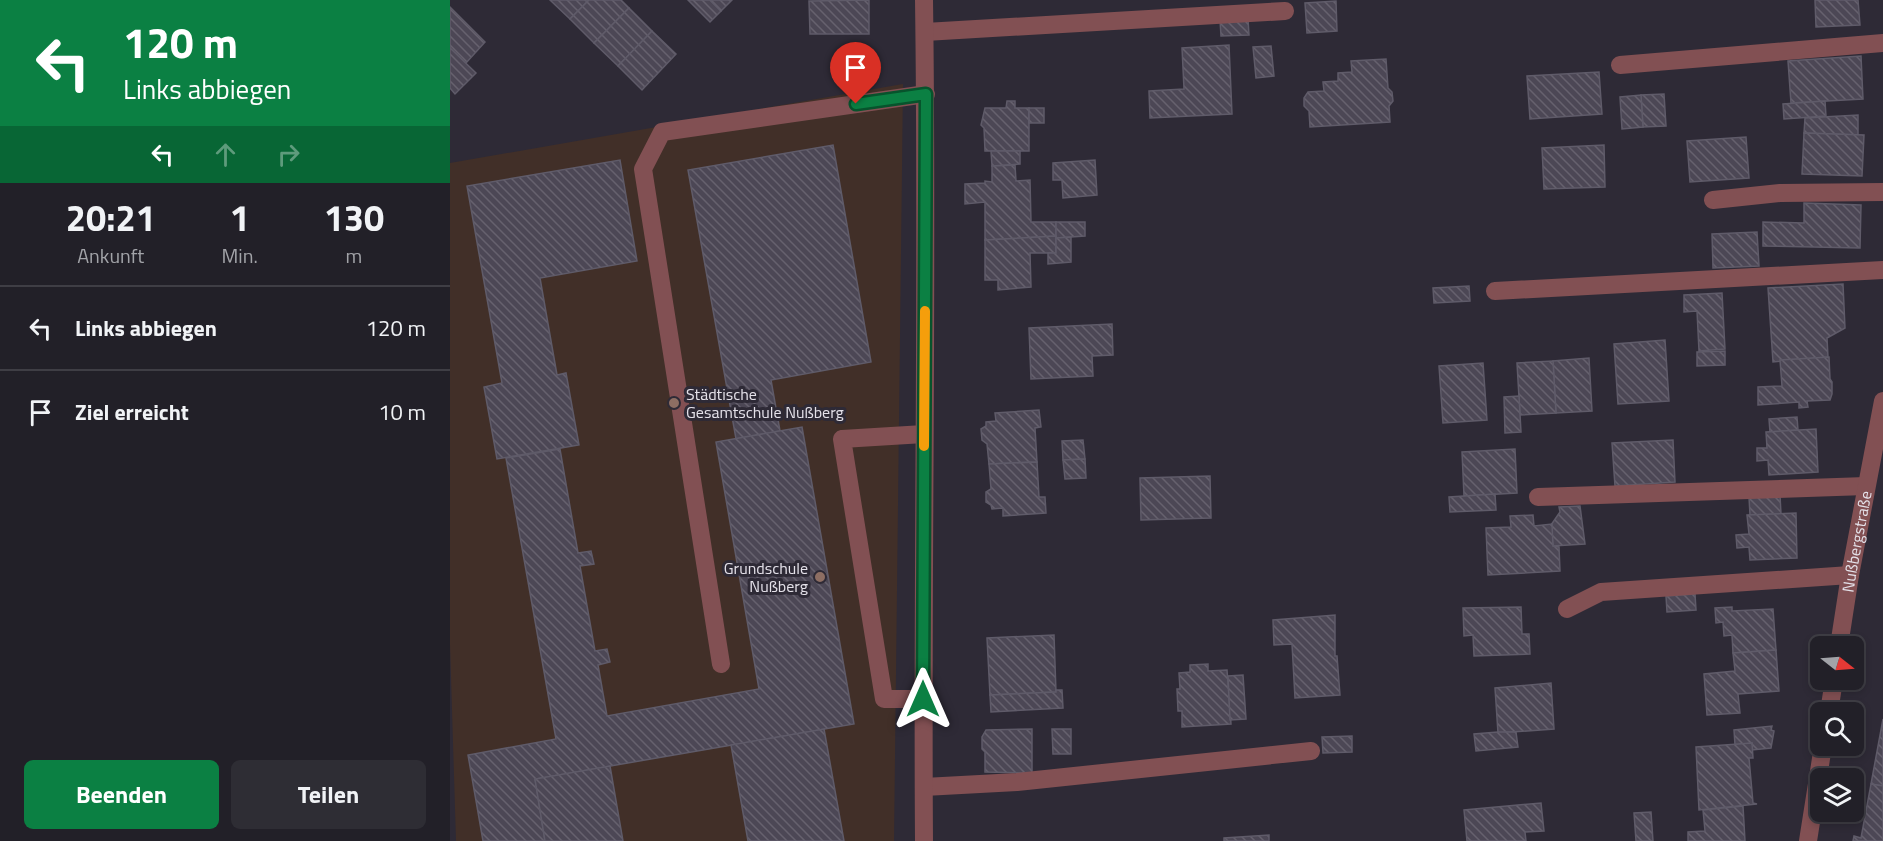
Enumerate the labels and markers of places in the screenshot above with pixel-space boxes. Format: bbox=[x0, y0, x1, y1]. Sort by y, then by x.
pin bbox=[830, 42, 881, 104]
place label: Städtische Gesamtschule Nußberg bbox=[686, 382, 844, 424]
marker: Städtische Gesamtschule Nußberg bbox=[667, 396, 681, 410]
place label: Grundschule Nußberg bbox=[724, 556, 808, 598]
marker: Grundschule Nußberg bbox=[813, 570, 827, 584]

